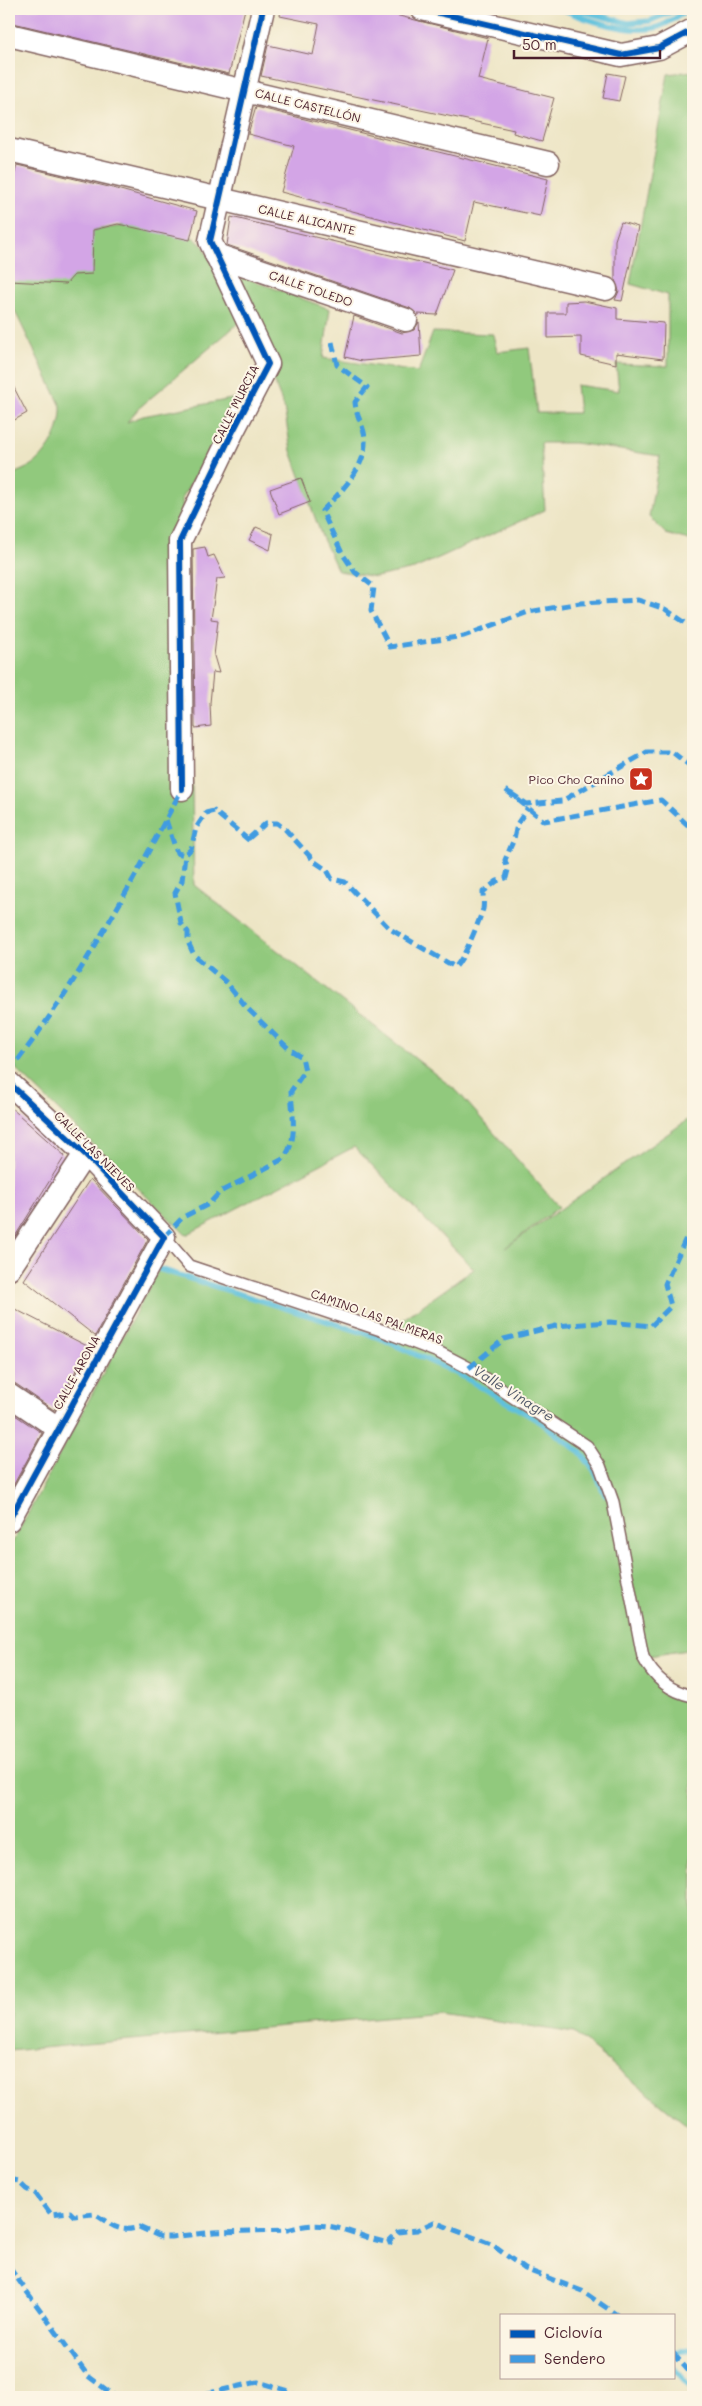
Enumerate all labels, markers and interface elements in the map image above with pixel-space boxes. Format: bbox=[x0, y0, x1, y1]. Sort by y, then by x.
scale bar bbox=[514, 28, 661, 60]
text: 50 m bbox=[522, 34, 557, 54]
street label: CALLE CASTELLÓN bbox=[253, 84, 363, 126]
street label: CALLE ALICANTE bbox=[257, 200, 357, 238]
street label: CALLE TOLEDO bbox=[267, 266, 355, 310]
street label: CALLE MURCIA bbox=[208, 361, 262, 447]
place icon: Pico Cho Canino bbox=[628, 766, 654, 792]
place label: Pico Cho Canino bbox=[529, 771, 624, 787]
street label: CALLE LAS NIEVES bbox=[51, 1107, 139, 1195]
street label: CAMINO LAS PALMERAS bbox=[309, 1285, 445, 1347]
street label: CALLE ARONA bbox=[49, 1332, 103, 1412]
water label: Valle Vinagre bbox=[470, 1361, 558, 1425]
legend bbox=[500, 2314, 674, 2378]
text: Ciclovía bbox=[544, 2322, 603, 2342]
text: Sendero bbox=[544, 2348, 605, 2368]

